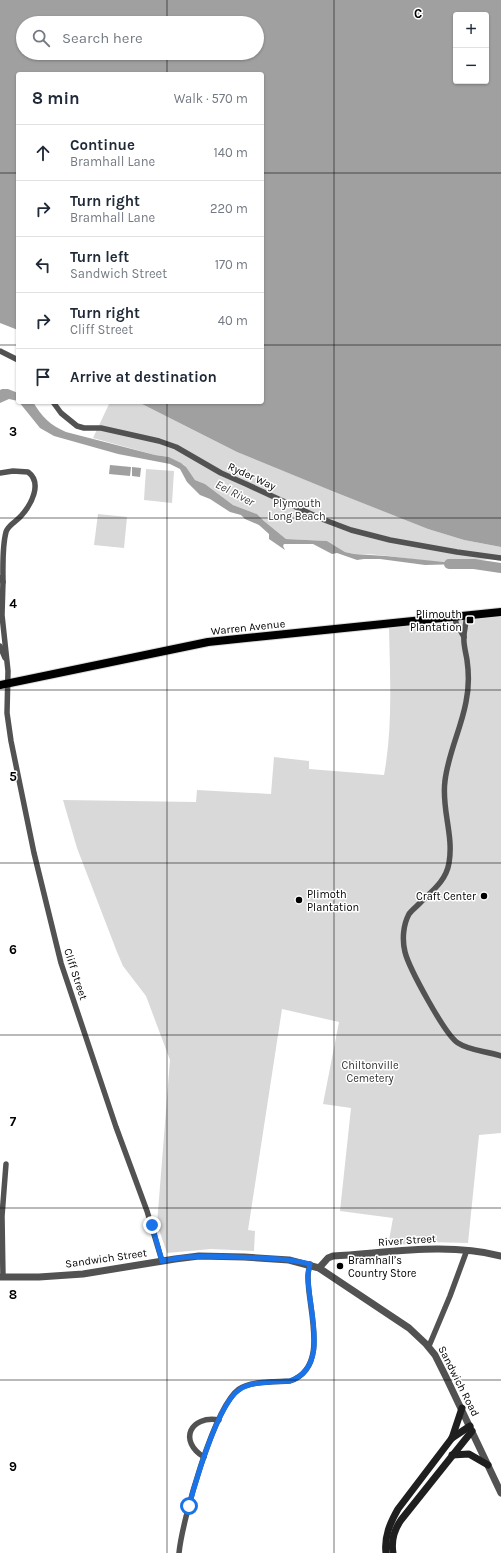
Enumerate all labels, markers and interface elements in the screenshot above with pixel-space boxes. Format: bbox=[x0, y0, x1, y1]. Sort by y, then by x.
text: C bbox=[414, 6, 422, 21]
map controls bbox=[453, 12, 489, 84]
button: + bbox=[453, 12, 489, 48]
search box bbox=[16, 16, 264, 60]
icon: search bbox=[30, 27, 52, 49]
text: Search here bbox=[62, 29, 143, 47]
button: − bbox=[453, 48, 489, 84]
text: 8 min bbox=[32, 88, 80, 108]
text: Walk · 570 m bbox=[174, 91, 248, 106]
text: Continue bbox=[70, 136, 135, 154]
icon: ahead bbox=[32, 142, 54, 164]
text: 140 m bbox=[213, 145, 248, 160]
text: Bramhall Lane bbox=[70, 154, 155, 169]
text: Turn right bbox=[70, 192, 140, 210]
icon: right bbox=[32, 198, 54, 220]
text: 220 m bbox=[210, 201, 248, 216]
text: Bramhall Lane bbox=[70, 210, 155, 225]
text: Turn left bbox=[70, 248, 129, 266]
icon: left bbox=[32, 254, 54, 276]
text: 170 m bbox=[215, 257, 248, 272]
text: Sandwich Street bbox=[70, 266, 167, 281]
text: Turn right bbox=[70, 304, 140, 322]
icon: right bbox=[32, 310, 54, 332]
text: 40 m bbox=[218, 313, 248, 328]
text: Cliff Street bbox=[70, 322, 133, 337]
icon: arrive bbox=[32, 366, 54, 388]
text: Arrive at destination bbox=[70, 368, 217, 386]
text: 3 bbox=[9, 424, 17, 439]
street label: Ryder Way bbox=[226, 460, 278, 493]
water label: Eel River bbox=[213, 477, 258, 509]
park label: Plymouth Long Beach bbox=[268, 497, 326, 523]
text: 4 bbox=[9, 596, 17, 611]
place label: Plimouth Plantation bbox=[410, 608, 462, 634]
marker: Plimouth Plantation bbox=[465, 615, 475, 625]
street label: Warren Avenue bbox=[210, 617, 286, 638]
text: 5 bbox=[9, 769, 17, 784]
place label: Plimoth Plantation bbox=[307, 888, 359, 914]
place label: Craft Center bbox=[416, 890, 476, 903]
marker: Craft Center bbox=[479, 891, 489, 901]
marker: Plimoth Plantation bbox=[294, 895, 304, 905]
text: 6 bbox=[9, 942, 17, 957]
street label: Cliff Street bbox=[61, 947, 90, 1002]
park label: Chiltonville Cemetery bbox=[341, 1059, 399, 1085]
text: 7 bbox=[10, 1114, 17, 1129]
route end bbox=[143, 1216, 161, 1234]
street label: River Street bbox=[378, 1232, 436, 1249]
street label: Sandwich Street bbox=[64, 1246, 148, 1271]
place label: Bramhall’s Country Store bbox=[348, 1254, 417, 1280]
marker: Bramhall’s Country Store bbox=[335, 1261, 345, 1271]
text: 8 bbox=[9, 1287, 17, 1302]
street label: Sandwich Road bbox=[435, 1344, 482, 1419]
text: 9 bbox=[9, 1459, 17, 1474]
route start bbox=[180, 1497, 198, 1515]

